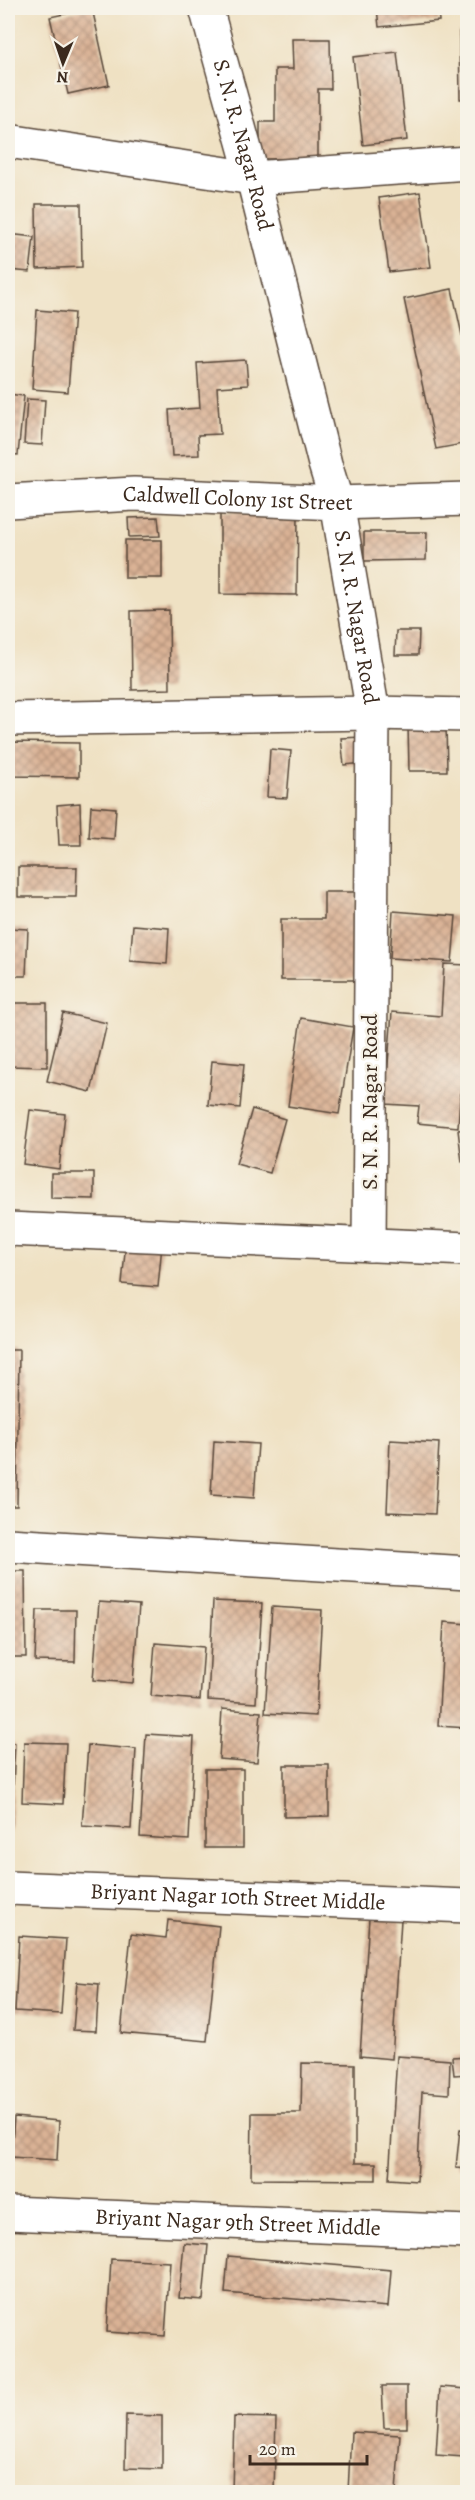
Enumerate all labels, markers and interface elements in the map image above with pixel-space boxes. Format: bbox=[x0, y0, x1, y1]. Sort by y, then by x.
north arrow bbox=[33, 33, 93, 93]
street label: S. N. R. Nagar Road bbox=[206, 56, 281, 234]
text: N bbox=[56, 66, 69, 88]
street label: Caldwell Colony 1st Street bbox=[122, 479, 353, 518]
street label: S. N. R. Nagar Road bbox=[327, 528, 386, 707]
street label: S. N. R. Nagar Road bbox=[355, 1014, 385, 1190]
street label: Briyant Nagar 10th Street Middle bbox=[90, 1876, 386, 1918]
street label: Briyant Nagar 9th Street Middle bbox=[94, 2202, 381, 2243]
scale bar bbox=[250, 2428, 367, 2466]
text: 20 m bbox=[259, 2437, 296, 2461]

